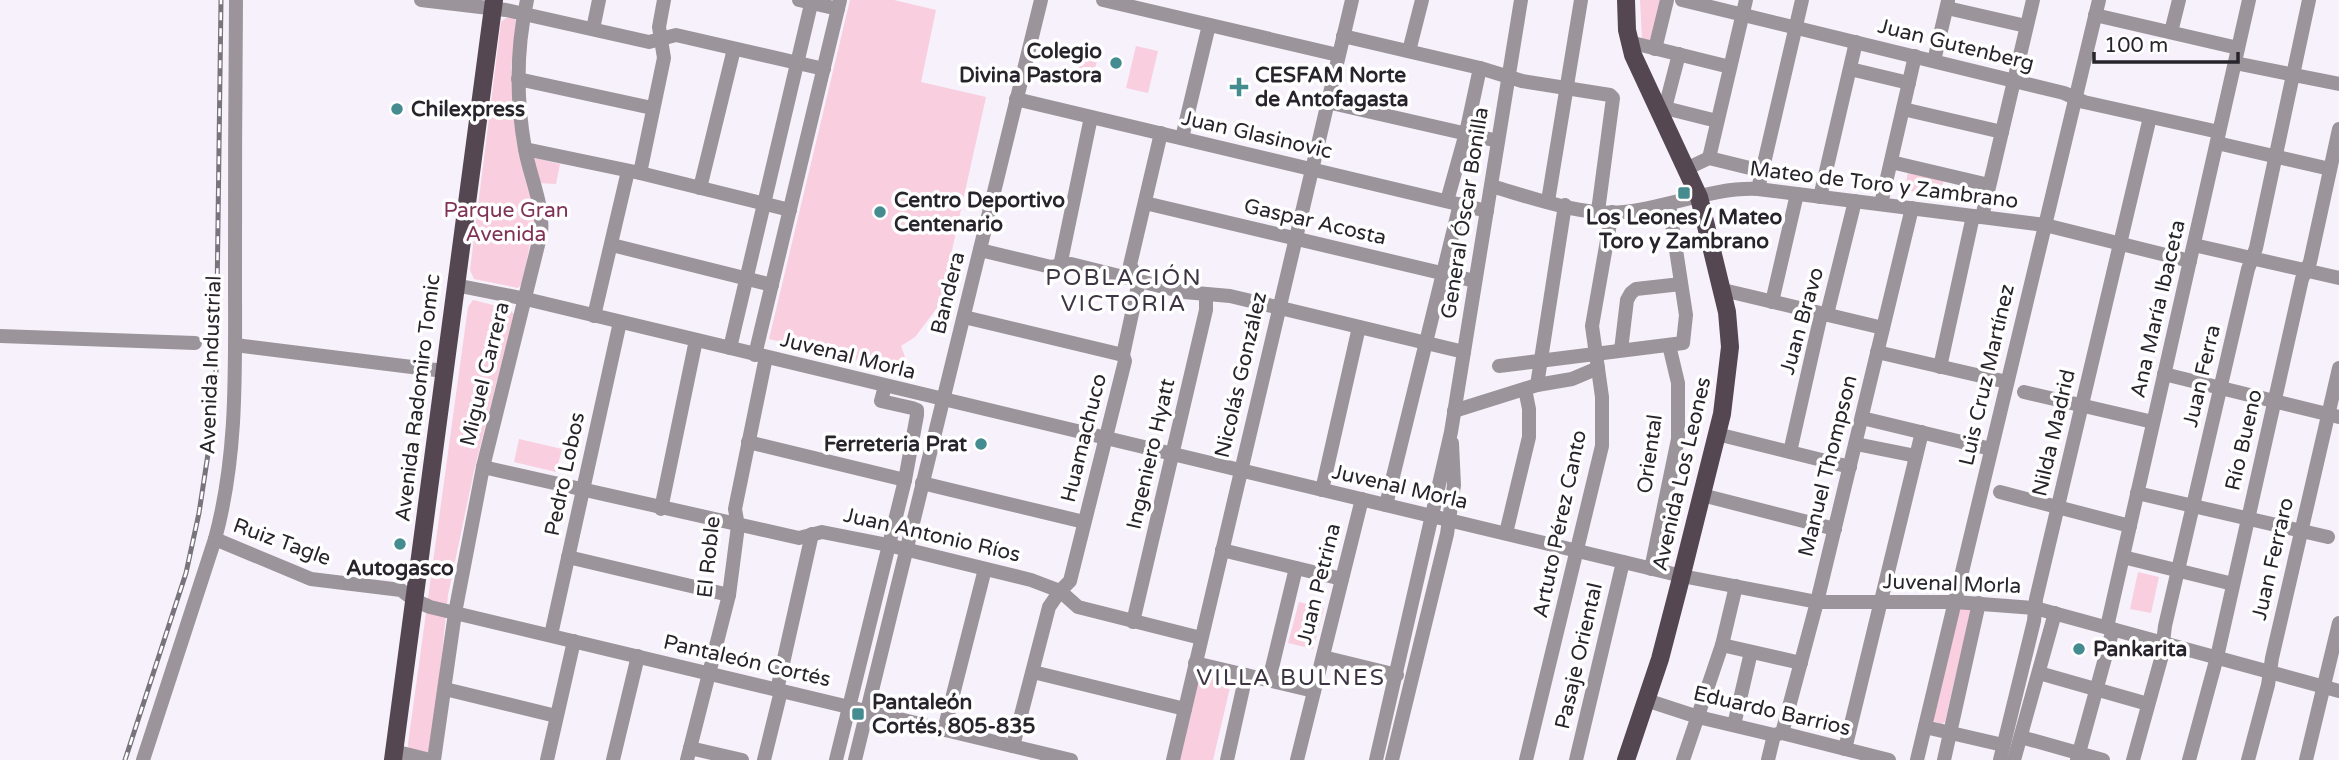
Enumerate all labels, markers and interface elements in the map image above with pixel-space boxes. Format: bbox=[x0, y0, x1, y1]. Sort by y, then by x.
street label: Juan Gutenberg bbox=[1875, 14, 2037, 76]
scale bar bbox=[2094, 21, 2238, 65]
text: 100 m bbox=[2104, 33, 2168, 58]
place label: Colegio Divina Pastora bbox=[959, 39, 1102, 88]
marker: Colegio Divina Pastora bbox=[1108, 55, 1124, 71]
place label: CESFAM Norte de Antofagasta bbox=[1255, 63, 1409, 112]
marker: CESFAM Norte de Antofagasta bbox=[1229, 77, 1249, 97]
place label: Chilexpress bbox=[411, 97, 525, 122]
marker: Chilexpress bbox=[389, 101, 405, 117]
street label: General Óscar Bonilla bbox=[1436, 105, 1494, 321]
street label: Juan Glasinovic bbox=[1179, 106, 1335, 164]
street label: Mateo de Toro y Zambrano bbox=[1748, 156, 2020, 214]
marker: Los Leones / Mateo Toro y Zambrano bbox=[1676, 185, 1692, 201]
place label: Centro Deportivo Centenario bbox=[894, 188, 1065, 237]
street label: Gaspar Acosta bbox=[1241, 193, 1389, 251]
park label: Parque Gran Avenida bbox=[443, 198, 569, 247]
marker: Centro Deportivo Centenario bbox=[872, 204, 888, 220]
place label: Los Leones / Mateo Toro y Zambrano bbox=[1586, 205, 1782, 254]
street label: Ana María Ibaceta bbox=[2125, 218, 2191, 400]
street label: Bandera bbox=[926, 249, 970, 337]
district label: POBLACIÓN VICTORIA bbox=[1045, 264, 1203, 318]
street label: Juan Bravo bbox=[1775, 264, 1829, 378]
street label: Avenida Radomiro Tomic bbox=[390, 273, 446, 523]
street label: Avenida Industrial bbox=[195, 275, 227, 455]
street label: Luis Cruz Martínez bbox=[1954, 282, 2020, 468]
street label: Nicolás González bbox=[1210, 290, 1272, 460]
street label: Miguel Carrera bbox=[455, 299, 515, 449]
street label: Juan Ferra bbox=[2178, 322, 2226, 430]
street label: Juvenal Morla bbox=[778, 327, 918, 385]
street label: Nilda Madrid bbox=[2027, 367, 2081, 499]
street label: Huamachuco bbox=[1056, 371, 1112, 505]
street label: Manuel Thompson bbox=[1793, 372, 1863, 560]
street label: Avenida Los Leones bbox=[1648, 375, 1716, 573]
street label: Ingeniero Hyatt bbox=[1122, 376, 1180, 532]
street label: Río Bueno bbox=[2220, 387, 2268, 493]
street label: Pedro Lobos bbox=[540, 410, 590, 538]
street label: Oriental bbox=[1632, 413, 1668, 495]
street label: Artuto Pérez Canto bbox=[1528, 428, 1592, 620]
place label: Ferreteria Prat bbox=[824, 432, 967, 457]
marker: Ferreteria Prat bbox=[973, 436, 989, 452]
street label: Juvenal Morla bbox=[1330, 459, 1470, 515]
street label: Juan Ferraro bbox=[2247, 495, 2299, 623]
street label: Juan Antonio Ríos bbox=[841, 503, 1023, 567]
street label: Ruiz Tagle bbox=[230, 513, 334, 571]
street label: El Roble bbox=[692, 515, 726, 599]
street label: Juan Petrina bbox=[1292, 521, 1346, 647]
marker: Autogasco bbox=[392, 536, 408, 552]
place label: Autogasco bbox=[346, 556, 454, 581]
street label: Juvenal Morla bbox=[1882, 569, 2022, 599]
street label: Pasaje Oriental bbox=[1550, 580, 1608, 732]
street label: Pantaleón Cortés bbox=[661, 630, 833, 692]
place label: Pankarita bbox=[2093, 637, 2187, 662]
marker: Pankarita bbox=[2071, 641, 2087, 657]
district label: VILLA BULNES bbox=[1196, 664, 1386, 692]
street label: Eduardo Barrios bbox=[1691, 681, 1853, 741]
place label: Pantaleón Cortés, 805-835 bbox=[872, 690, 1036, 739]
marker: Pantaleón Cortés, 805-835 bbox=[850, 706, 866, 722]

